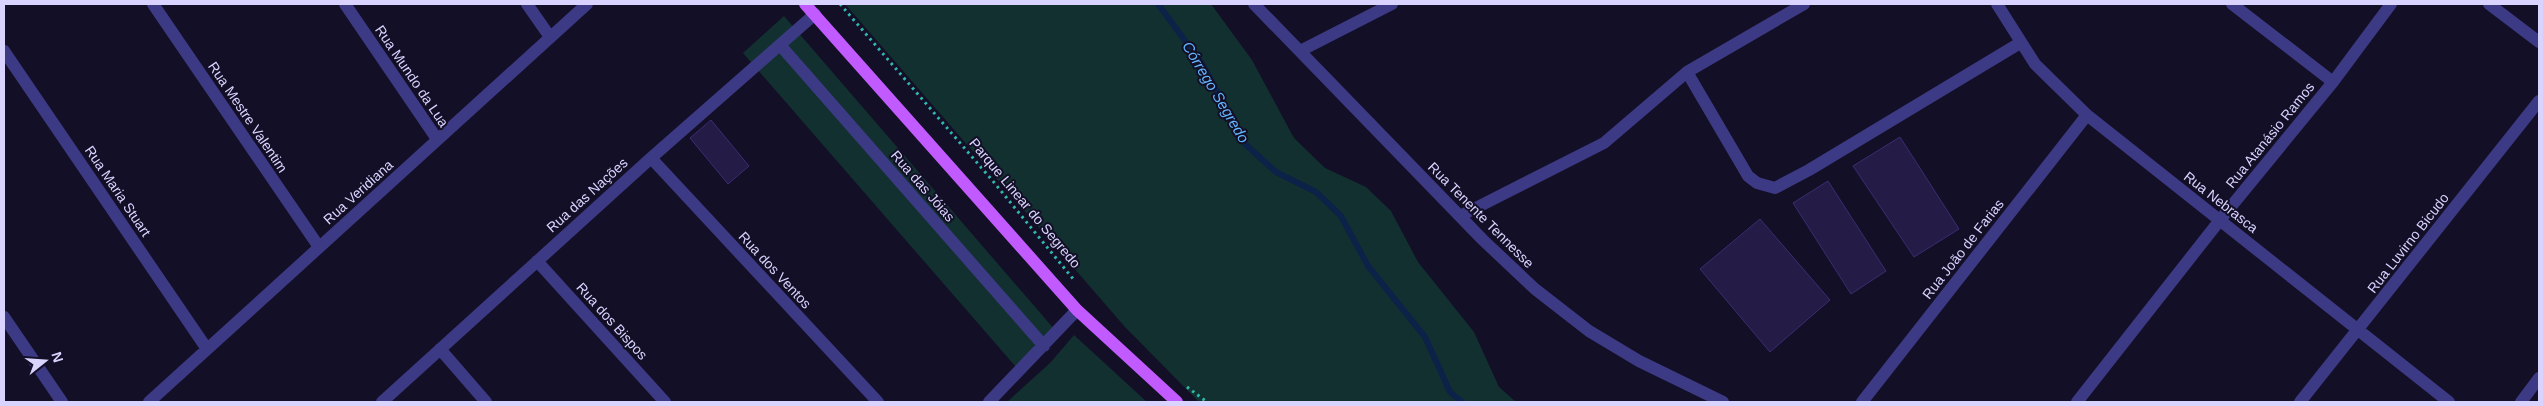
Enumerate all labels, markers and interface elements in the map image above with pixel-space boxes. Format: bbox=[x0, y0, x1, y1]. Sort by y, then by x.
street label: Rua Mundo da Lua bbox=[372, 22, 452, 130]
water label: Córrego Segredo bbox=[1179, 38, 1253, 146]
street label: Rua Mestre Valentim bbox=[205, 59, 291, 175]
street label: Rua Atanásio Ramos bbox=[2222, 79, 2318, 191]
street label: Parque Linear do Segredo bbox=[966, 135, 1084, 271]
street label: Rua Maria Stuart bbox=[82, 143, 154, 239]
street label: Rua das Jóias bbox=[888, 147, 958, 225]
street label: Rua das Nações bbox=[543, 154, 631, 236]
street label: Rua Veridiana bbox=[320, 156, 396, 227]
street label: Rua Tenente Tennesse bbox=[1425, 159, 1537, 271]
street label: Rua Nebrasca bbox=[2181, 168, 2261, 236]
street label: Rua Luvirno Bicudo bbox=[2364, 190, 2452, 296]
street label: Rua João de Farias bbox=[1919, 196, 2007, 302]
street label: Rua dos Ventos bbox=[735, 228, 815, 312]
street label: Rua dos Bispos bbox=[573, 279, 651, 363]
north arrow bbox=[20, 336, 70, 386]
text: N bbox=[48, 350, 67, 364]

